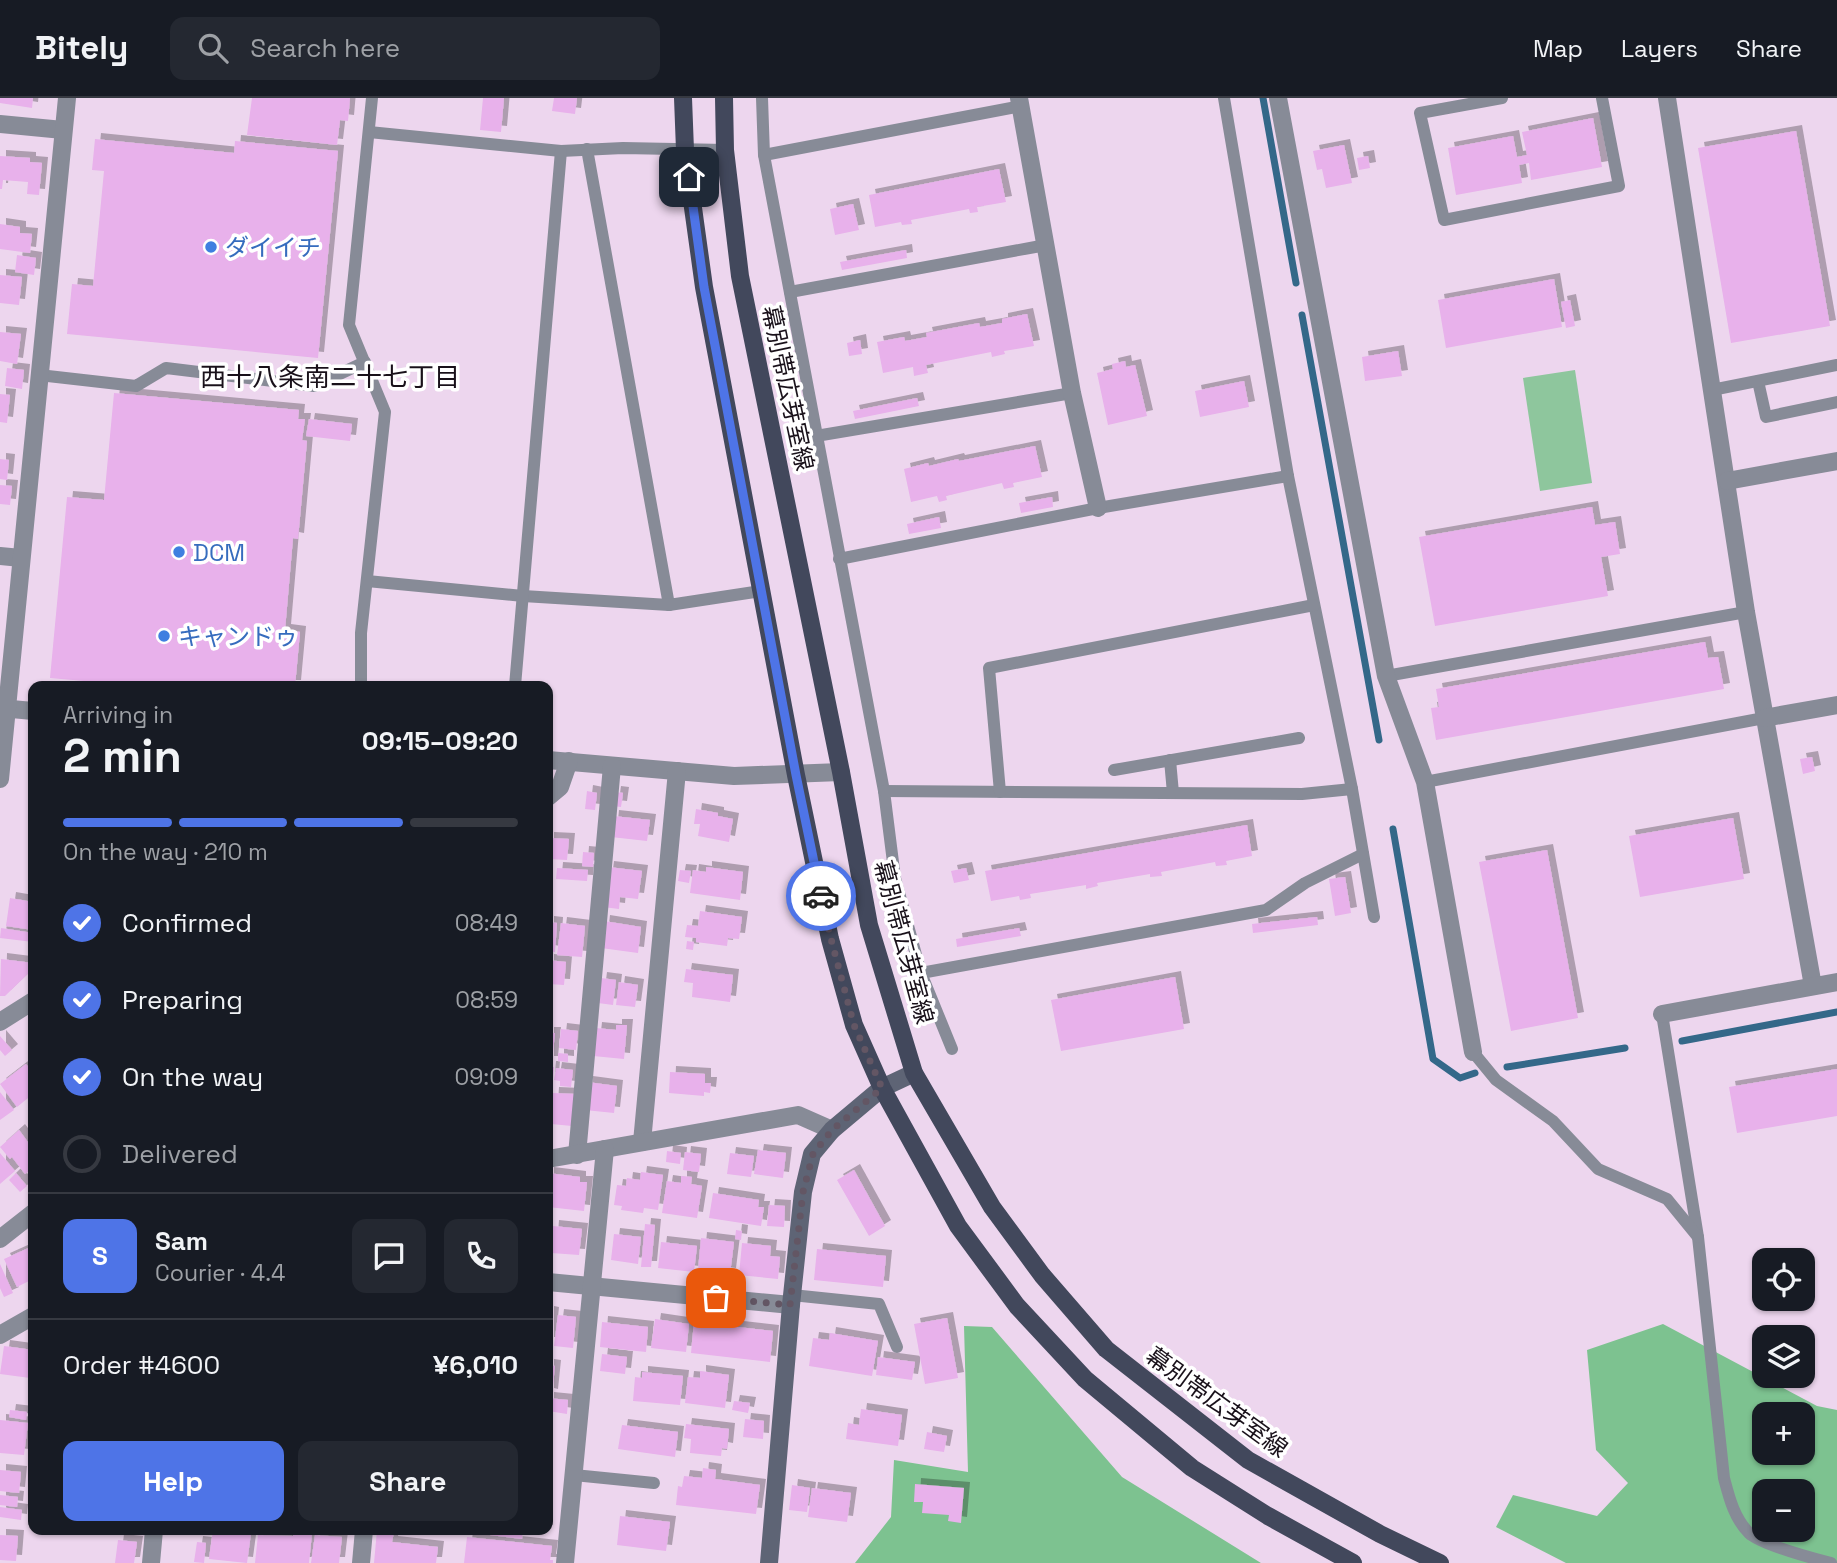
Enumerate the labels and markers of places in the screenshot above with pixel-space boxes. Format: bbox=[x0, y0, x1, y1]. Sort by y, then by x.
pin bbox=[659, 147, 719, 207]
place label: ダイイチ bbox=[225, 232, 321, 263]
marker: ダイイチ bbox=[203, 239, 219, 255]
place label: DCM bbox=[193, 537, 245, 568]
marker: DCM bbox=[171, 544, 187, 560]
place label: キャンドゥ bbox=[178, 621, 298, 652]
marker: キャンドゥ bbox=[156, 628, 172, 644]
pin bbox=[686, 1268, 746, 1328]

